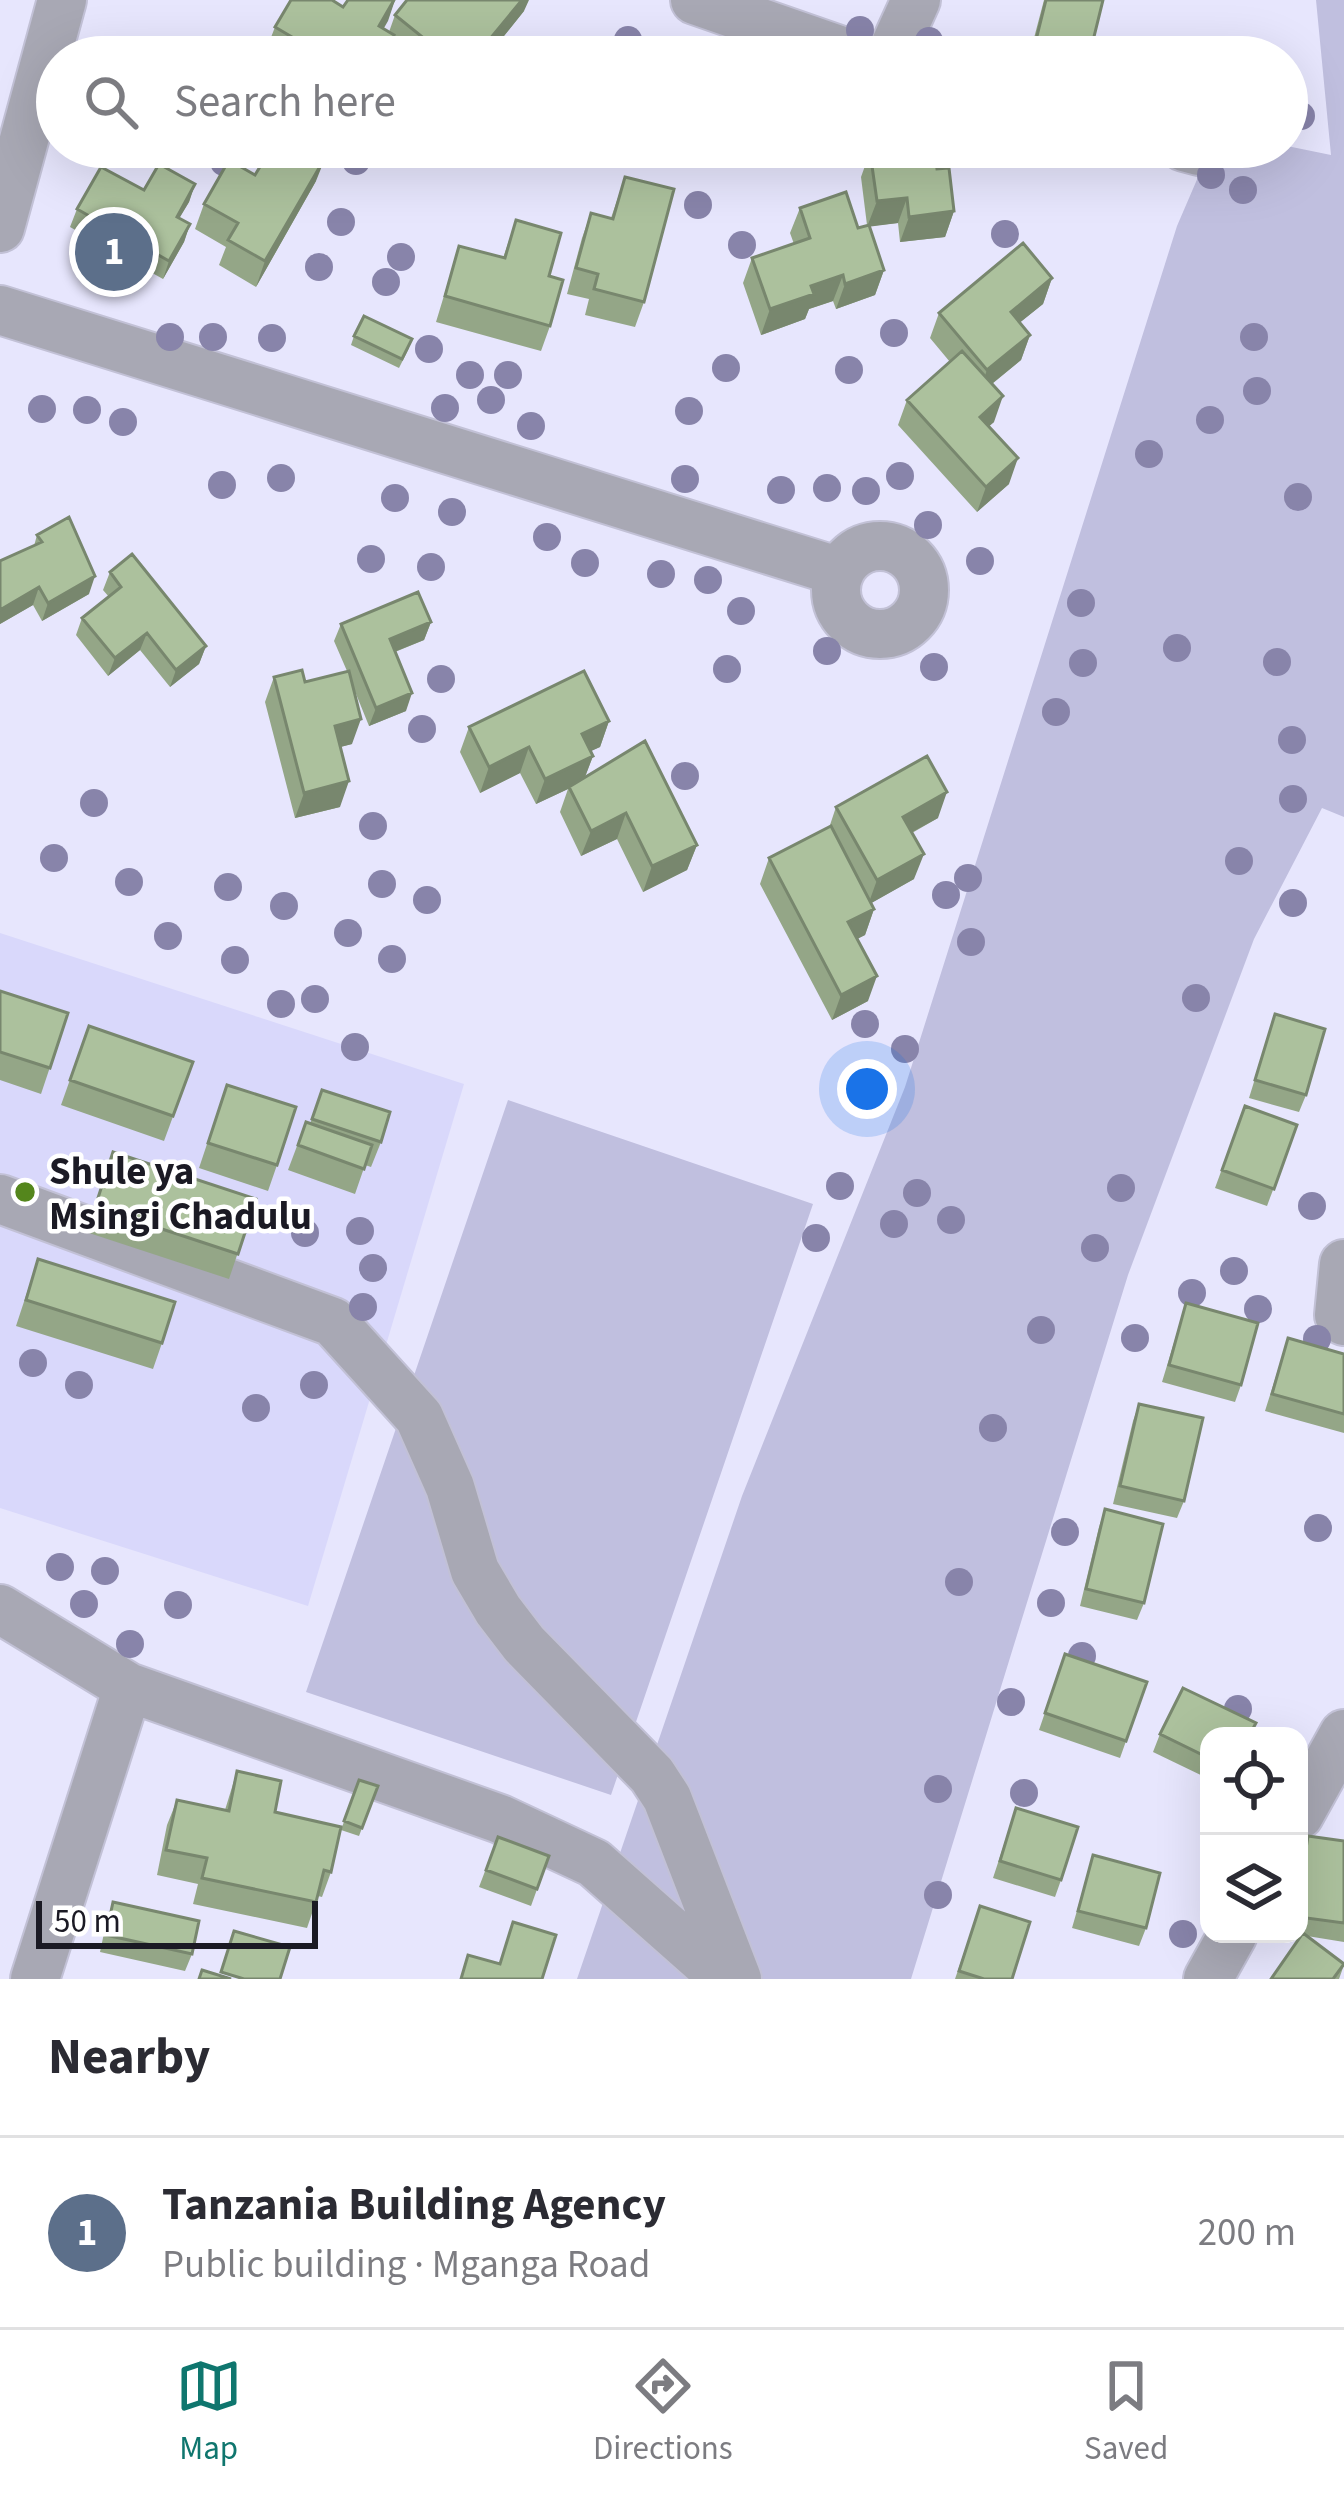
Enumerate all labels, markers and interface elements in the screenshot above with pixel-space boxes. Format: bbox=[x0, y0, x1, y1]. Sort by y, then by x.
search box bbox=[36, 36, 1308, 168]
icon: search bbox=[78, 69, 144, 135]
text: Search here bbox=[174, 70, 396, 134]
pin: 1 bbox=[75, 207, 153, 297]
your location bbox=[837, 1059, 897, 1119]
place label: Shule ya Msingi Chadulu bbox=[49, 1144, 312, 1245]
marker: Shule ya Msingi Chadulu bbox=[12, 1179, 38, 1205]
map controls bbox=[1200, 1727, 1308, 1943]
button: locate bbox=[1200, 1727, 1308, 1835]
button: layers bbox=[1200, 1835, 1308, 1943]
scale bar bbox=[36, 1895, 318, 1948]
text: 50 m bbox=[54, 1898, 121, 1945]
text: Nearby bbox=[48, 2021, 210, 2093]
text: Tanzania Building Agency bbox=[162, 2173, 666, 2237]
text: 1 bbox=[77, 2205, 97, 2261]
text: 200 m bbox=[1198, 2205, 1296, 2261]
text: Public building · Mganga Road bbox=[162, 2237, 650, 2293]
tab: Map bbox=[176, 2353, 242, 2472]
tab: Directions bbox=[593, 2353, 733, 2472]
tab: Saved bbox=[1084, 2353, 1168, 2472]

